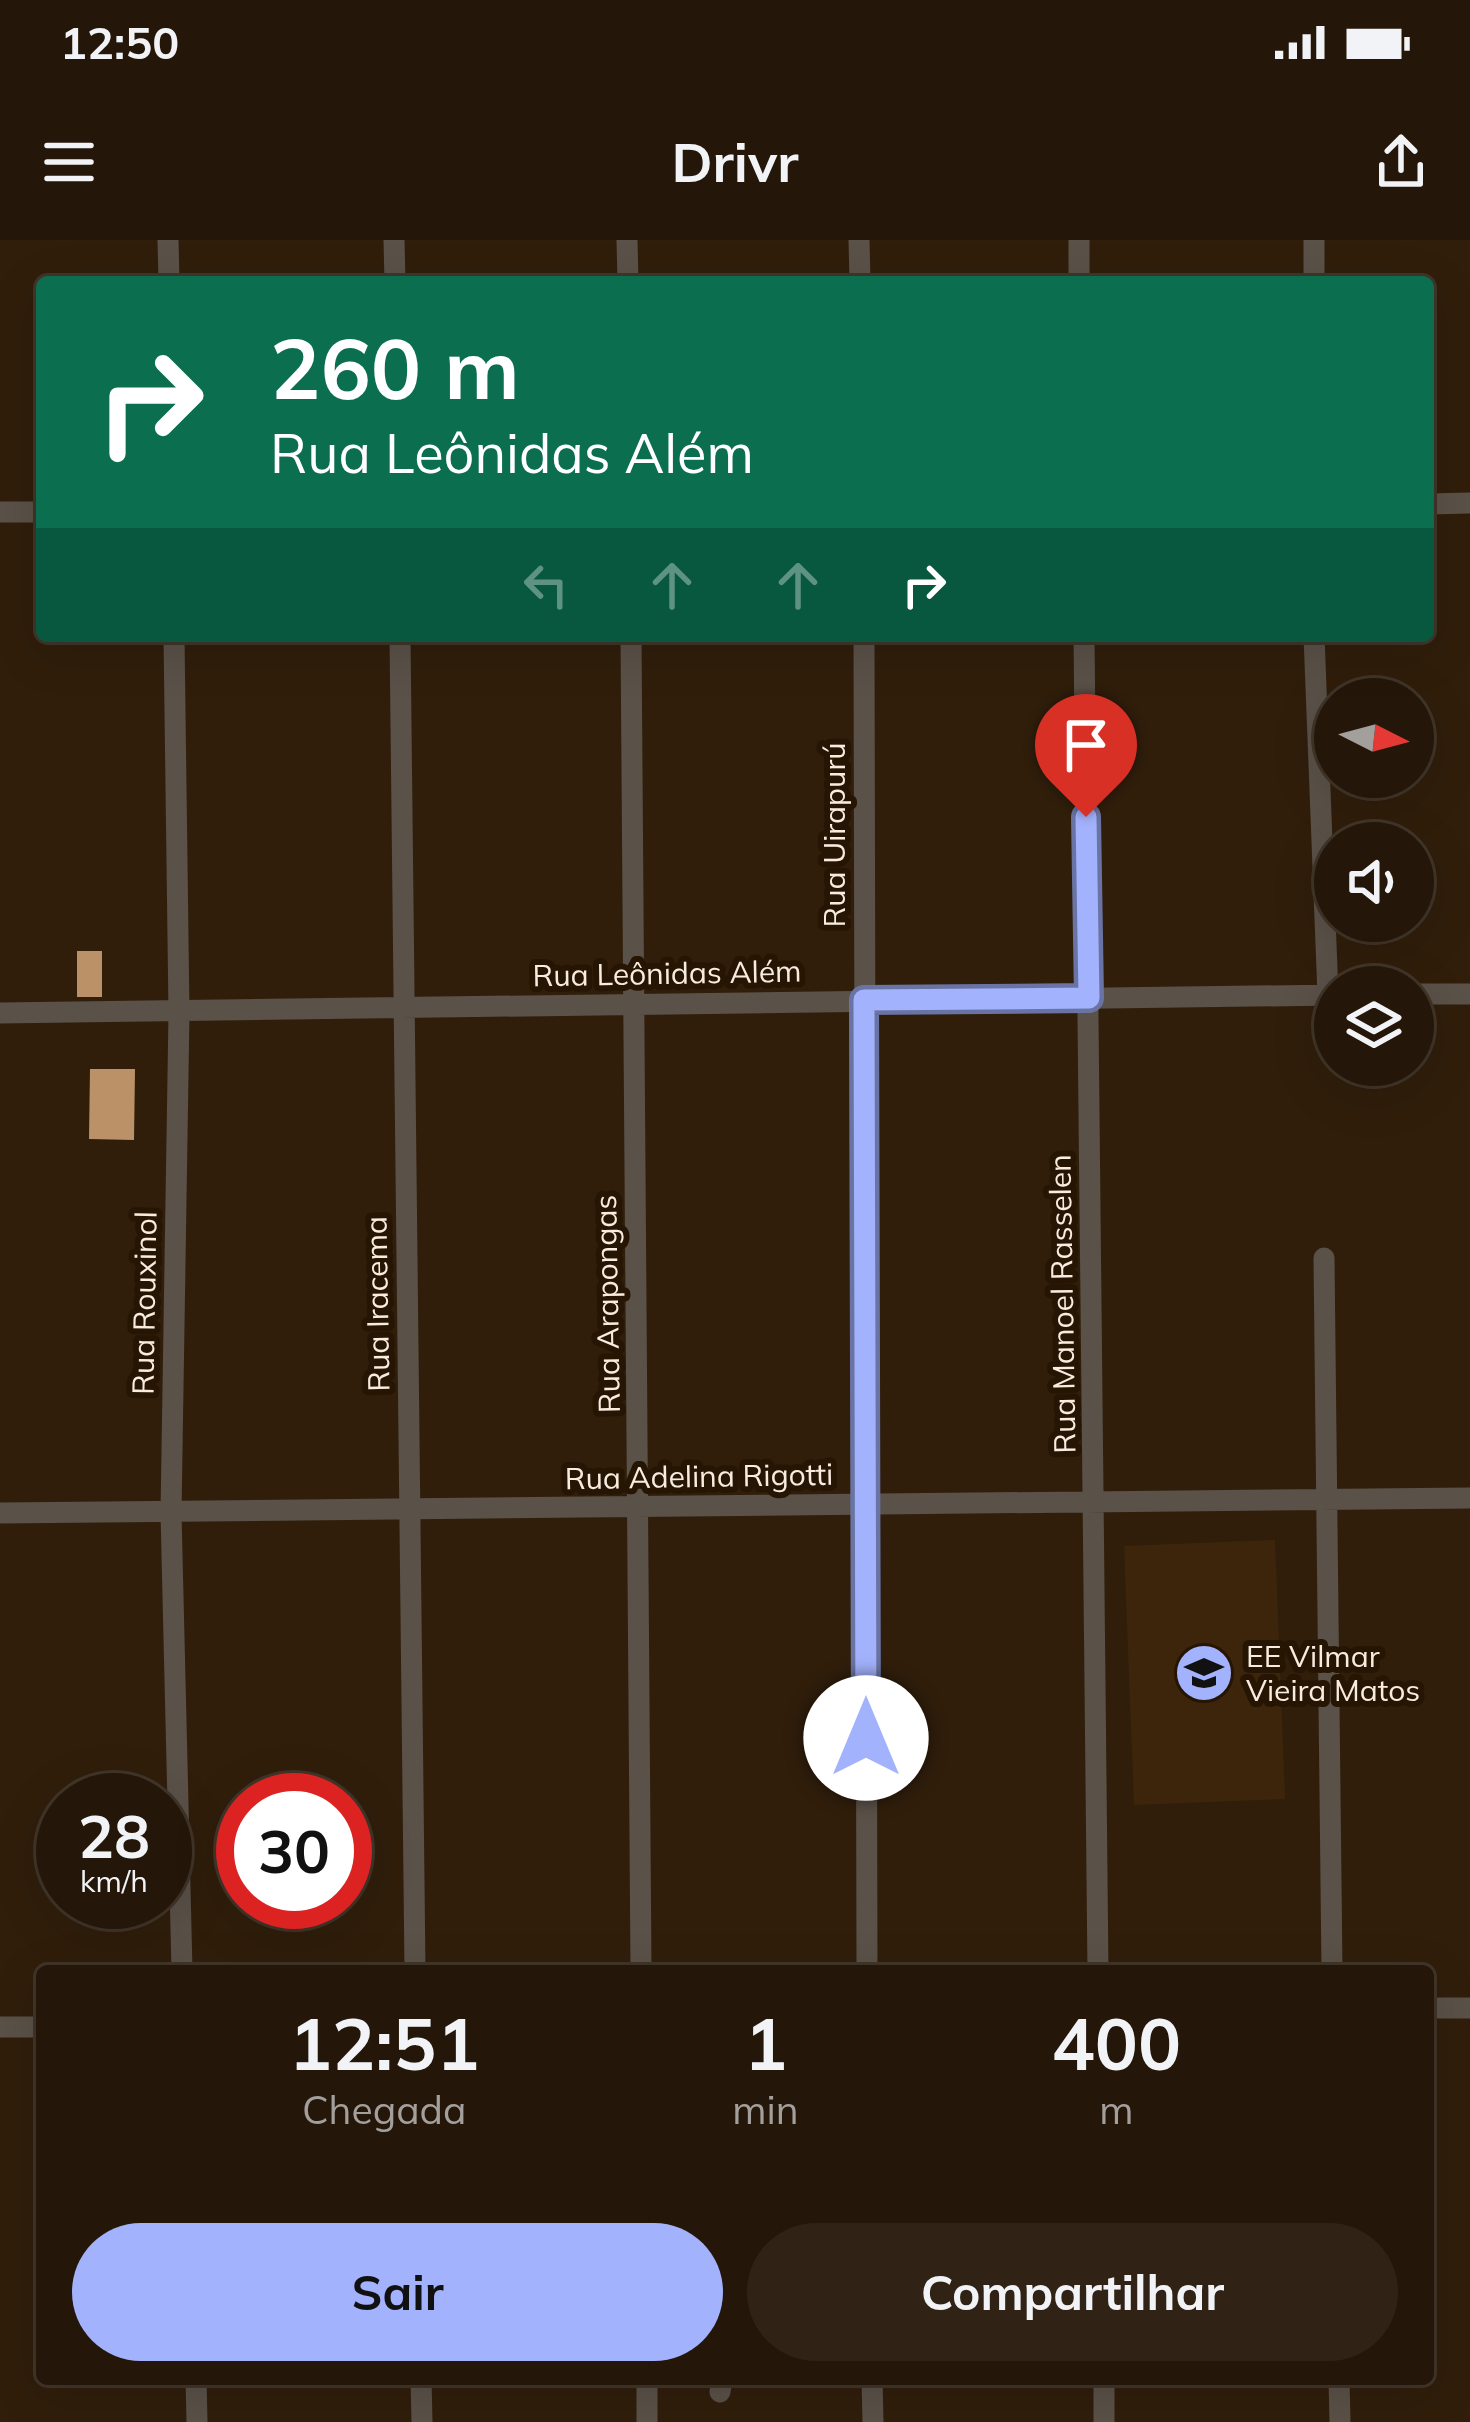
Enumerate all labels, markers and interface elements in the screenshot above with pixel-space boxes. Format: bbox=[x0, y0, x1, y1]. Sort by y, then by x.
text: 12:50 bbox=[60, 14, 179, 70]
text: Drivr bbox=[671, 128, 799, 196]
icon: menu bbox=[36, 129, 102, 195]
icon: share bbox=[1368, 129, 1434, 195]
text: 260 m bbox=[270, 315, 520, 420]
icon: right bbox=[72, 324, 228, 480]
text: Rua Leônidas Além bbox=[270, 419, 754, 487]
icon: left bbox=[513, 552, 579, 618]
icon: ahead bbox=[639, 552, 705, 618]
icon: ahead bbox=[765, 552, 831, 618]
icon: right bbox=[891, 552, 957, 618]
north arrow bbox=[1314, 678, 1434, 798]
map controls bbox=[1314, 678, 1434, 1086]
pin bbox=[1035, 694, 1137, 817]
icon: arrive bbox=[1053, 712, 1119, 778]
street label: Rua Uirapurú bbox=[815, 742, 853, 928]
button: sound bbox=[1314, 822, 1434, 942]
street label: Rua Leônidas Além bbox=[532, 952, 802, 994]
button: layers bbox=[1314, 966, 1434, 1086]
street label: Rua Manoel Rasselen bbox=[1040, 1154, 1084, 1454]
street label: Rua Arapongas bbox=[586, 1194, 628, 1414]
street label: Rua Rouxinol bbox=[123, 1211, 165, 1395]
street label: Rua Iracema bbox=[356, 1216, 398, 1392]
street label: Rua Adelina Rigotti bbox=[564, 1455, 834, 1497]
place label: EE Vilmar Vieira Matos bbox=[1246, 1637, 1420, 1709]
school or university icon: EE Vilmar Vieira Matos bbox=[1173, 1642, 1235, 1704]
position arrow bbox=[803, 1675, 929, 1801]
speed limit sign: 30 bbox=[216, 1773, 372, 1929]
text: 28 bbox=[78, 1798, 150, 1873]
text: km/h bbox=[80, 1862, 148, 1900]
text: 12:51 bbox=[289, 1998, 479, 2088]
text: 1 bbox=[744, 1998, 787, 2088]
text: 400 bbox=[1052, 1998, 1181, 2088]
text: Chegada bbox=[302, 2085, 466, 2134]
text: min bbox=[732, 2085, 799, 2134]
text: m bbox=[1099, 2085, 1133, 2134]
button: Sair bbox=[72, 2223, 723, 2361]
button: Compartilhar bbox=[747, 2223, 1398, 2361]

